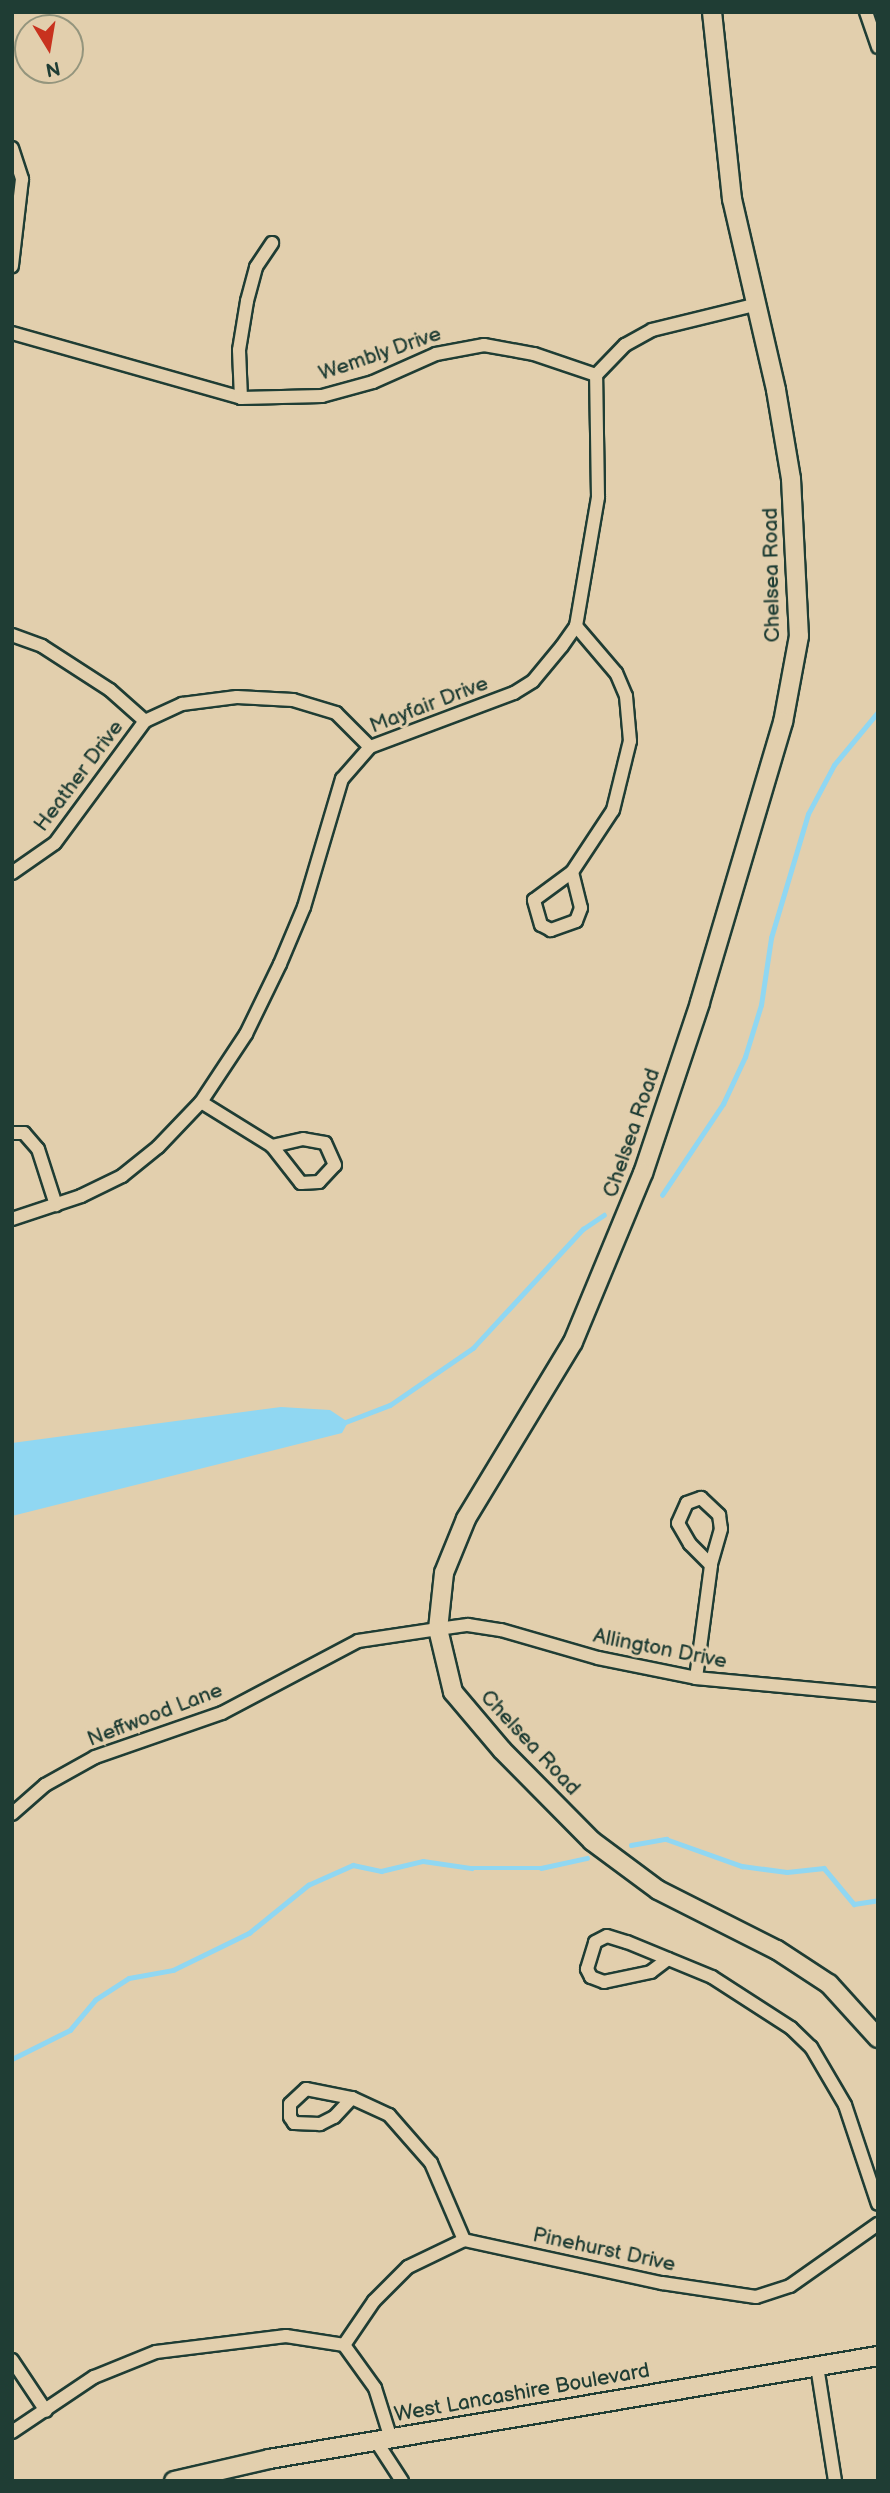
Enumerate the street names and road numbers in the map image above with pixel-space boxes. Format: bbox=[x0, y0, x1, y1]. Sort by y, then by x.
street label: Wembly Drive bbox=[315, 321, 445, 387]
street label: Chelsea Road bbox=[758, 507, 786, 643]
street label: Mayfair Drive bbox=[366, 671, 492, 739]
street label: Heather Drive bbox=[29, 715, 129, 837]
street label: Chelsea Road bbox=[598, 1065, 666, 1201]
street label: Allington Drive bbox=[591, 1624, 729, 1674]
street label: Neffwood Lane bbox=[84, 1678, 226, 1752]
street label: Chelsea Road bbox=[475, 1685, 585, 1801]
street label: Pinehurst Drive bbox=[530, 2223, 678, 2277]
street label: West Lancashire Boulevard bbox=[392, 2358, 652, 2428]

